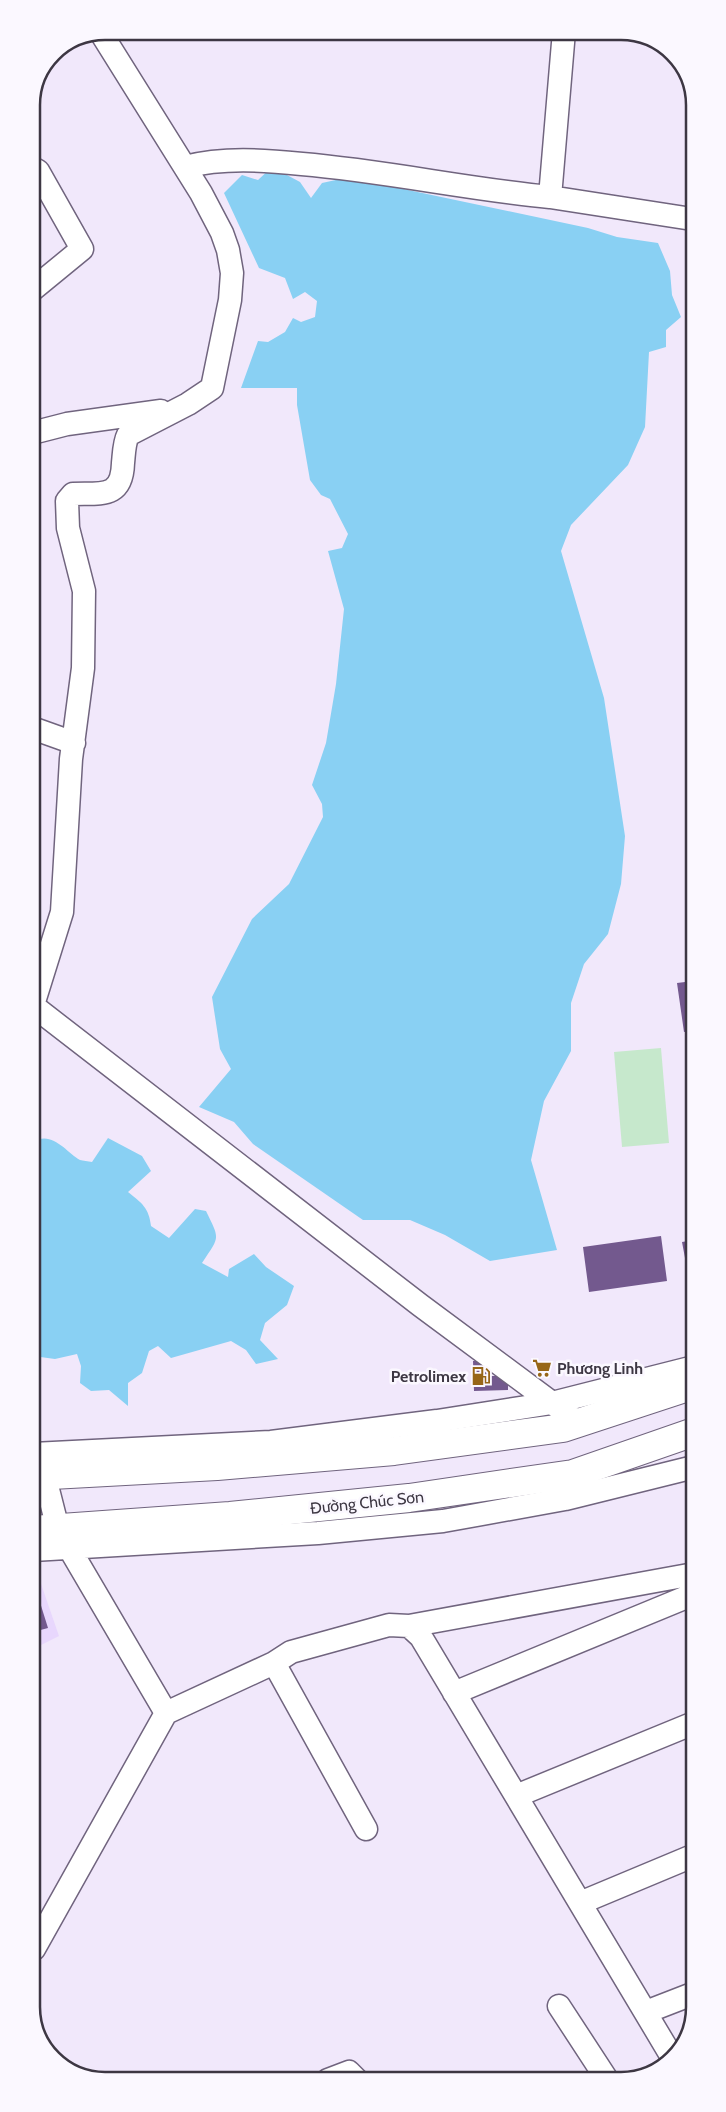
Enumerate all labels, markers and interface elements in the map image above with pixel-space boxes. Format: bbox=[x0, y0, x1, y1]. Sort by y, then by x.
supermarket icon: Phương Linh bbox=[531, 1357, 553, 1379]
place label: Phương Linh bbox=[557, 1359, 643, 1378]
fuel station icon: Petrolimex bbox=[470, 1365, 492, 1387]
place label: Petrolimex bbox=[391, 1367, 466, 1386]
street label: Đường Chúc Sơn bbox=[309, 1487, 425, 1518]

